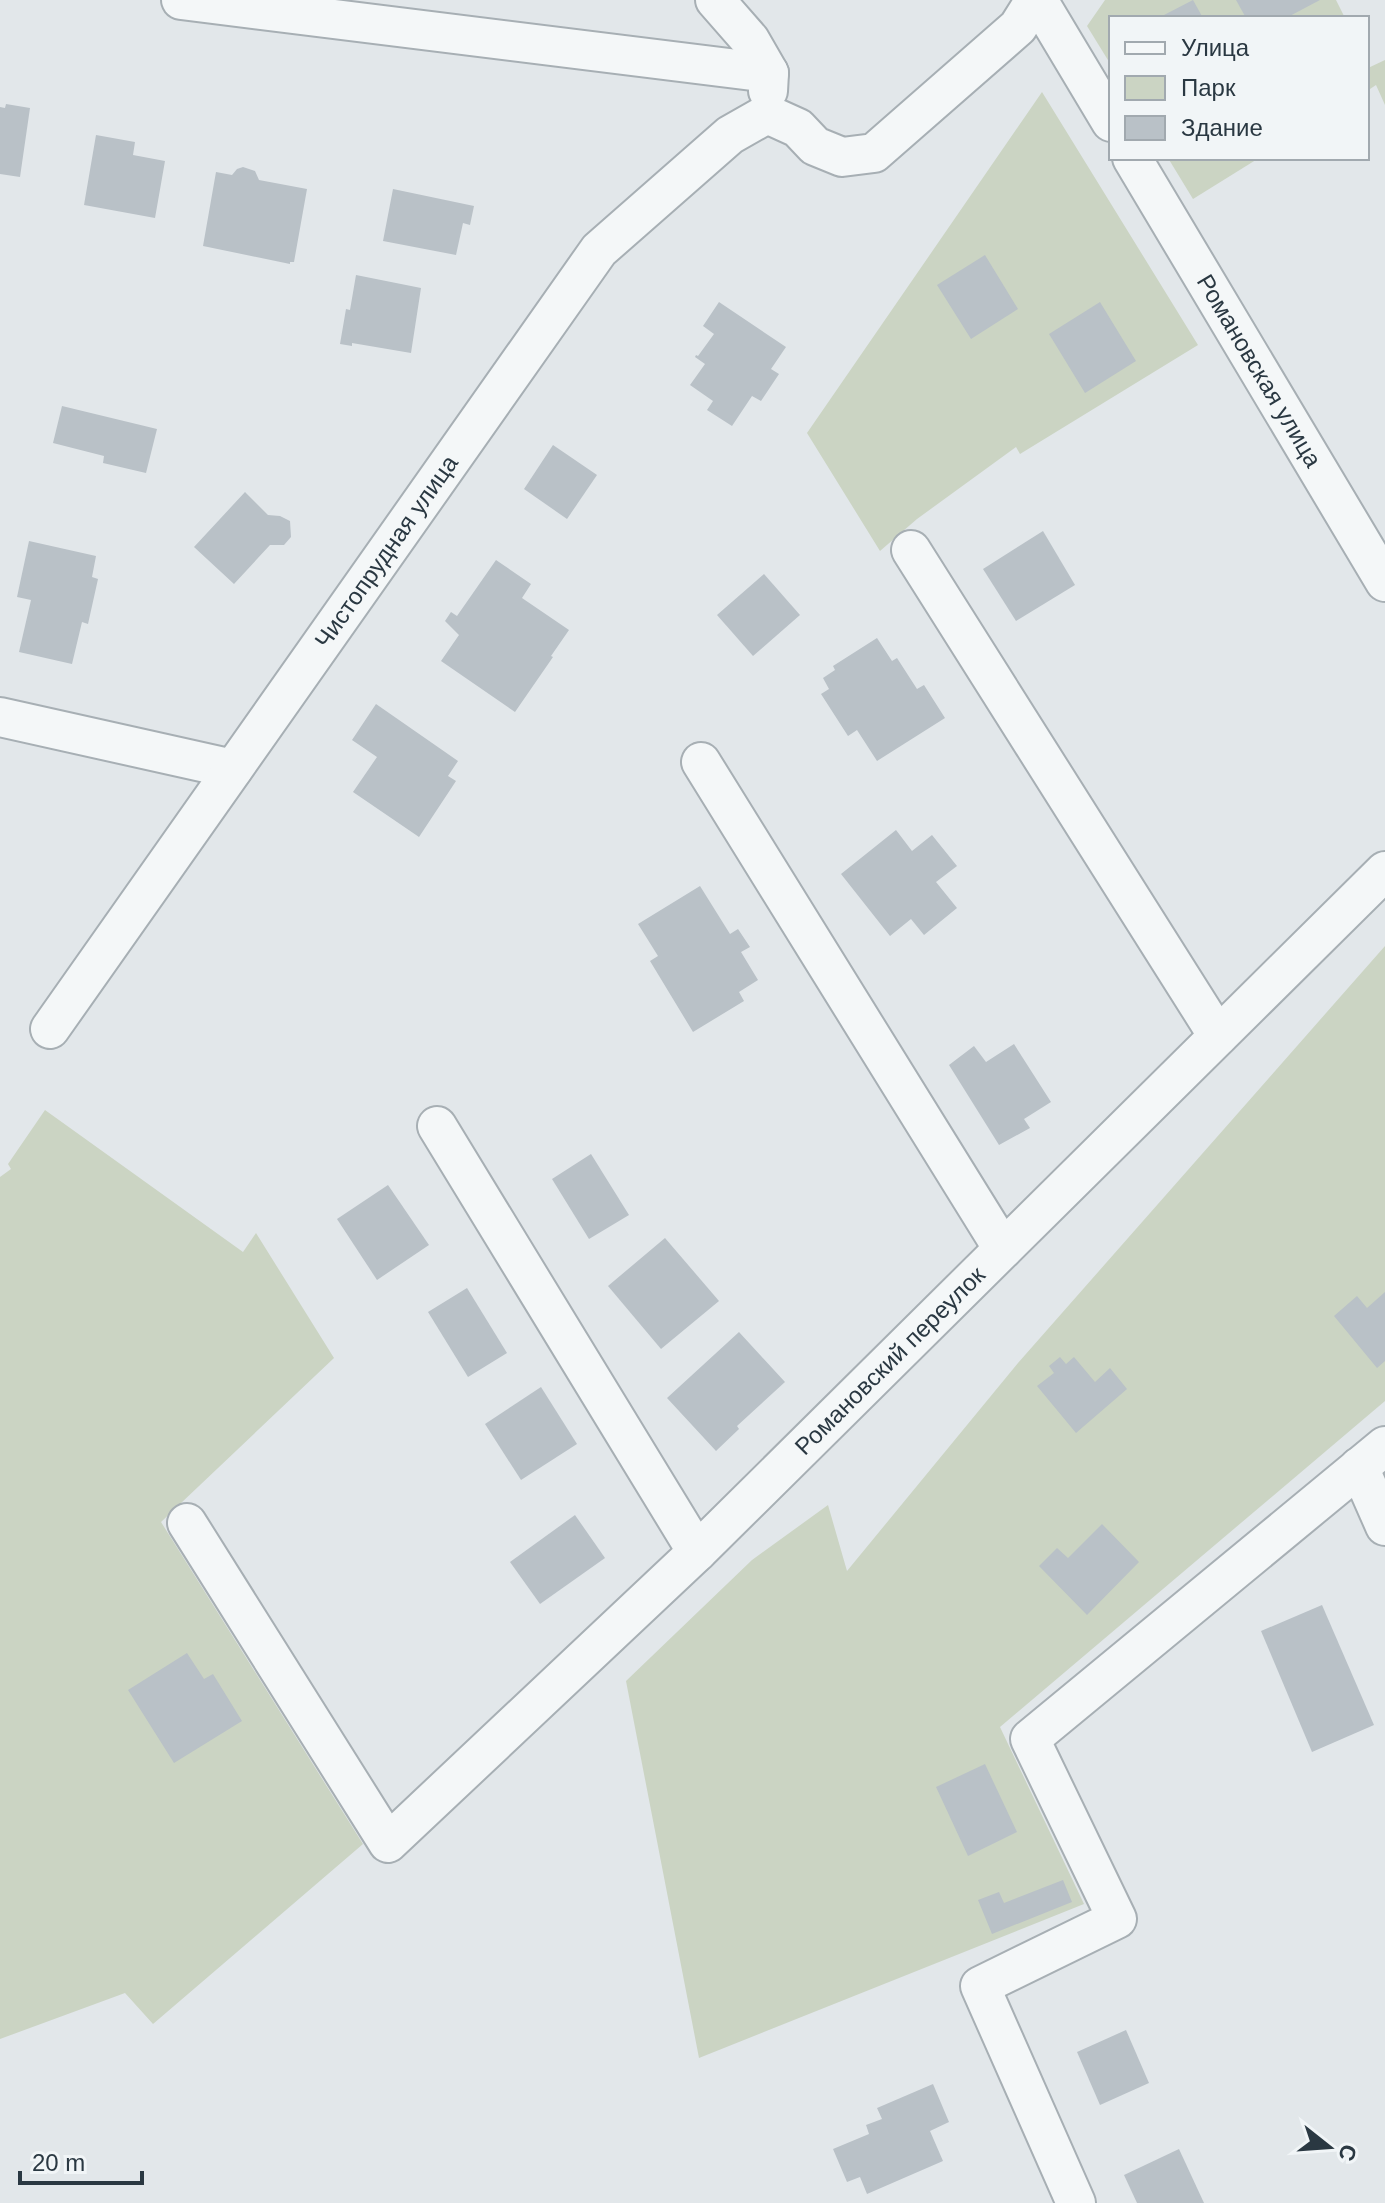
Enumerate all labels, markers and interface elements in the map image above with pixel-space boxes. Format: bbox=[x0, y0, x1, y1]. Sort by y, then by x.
legend bbox=[1109, 16, 1369, 160]
text: Улица bbox=[1181, 34, 1250, 61]
text: Парк bbox=[1181, 74, 1236, 101]
text: Здание bbox=[1181, 114, 1263, 141]
street label: Романовская улица bbox=[1192, 270, 1328, 472]
street label: Чистопрудная улица bbox=[309, 449, 463, 653]
street label: Романовский переулок bbox=[789, 1261, 990, 1460]
north arrow bbox=[1289, 2107, 1369, 2187]
scale bar bbox=[20, 2135, 142, 2185]
text: С bbox=[1333, 2141, 1362, 2164]
text: 20 m bbox=[32, 2149, 85, 2176]

